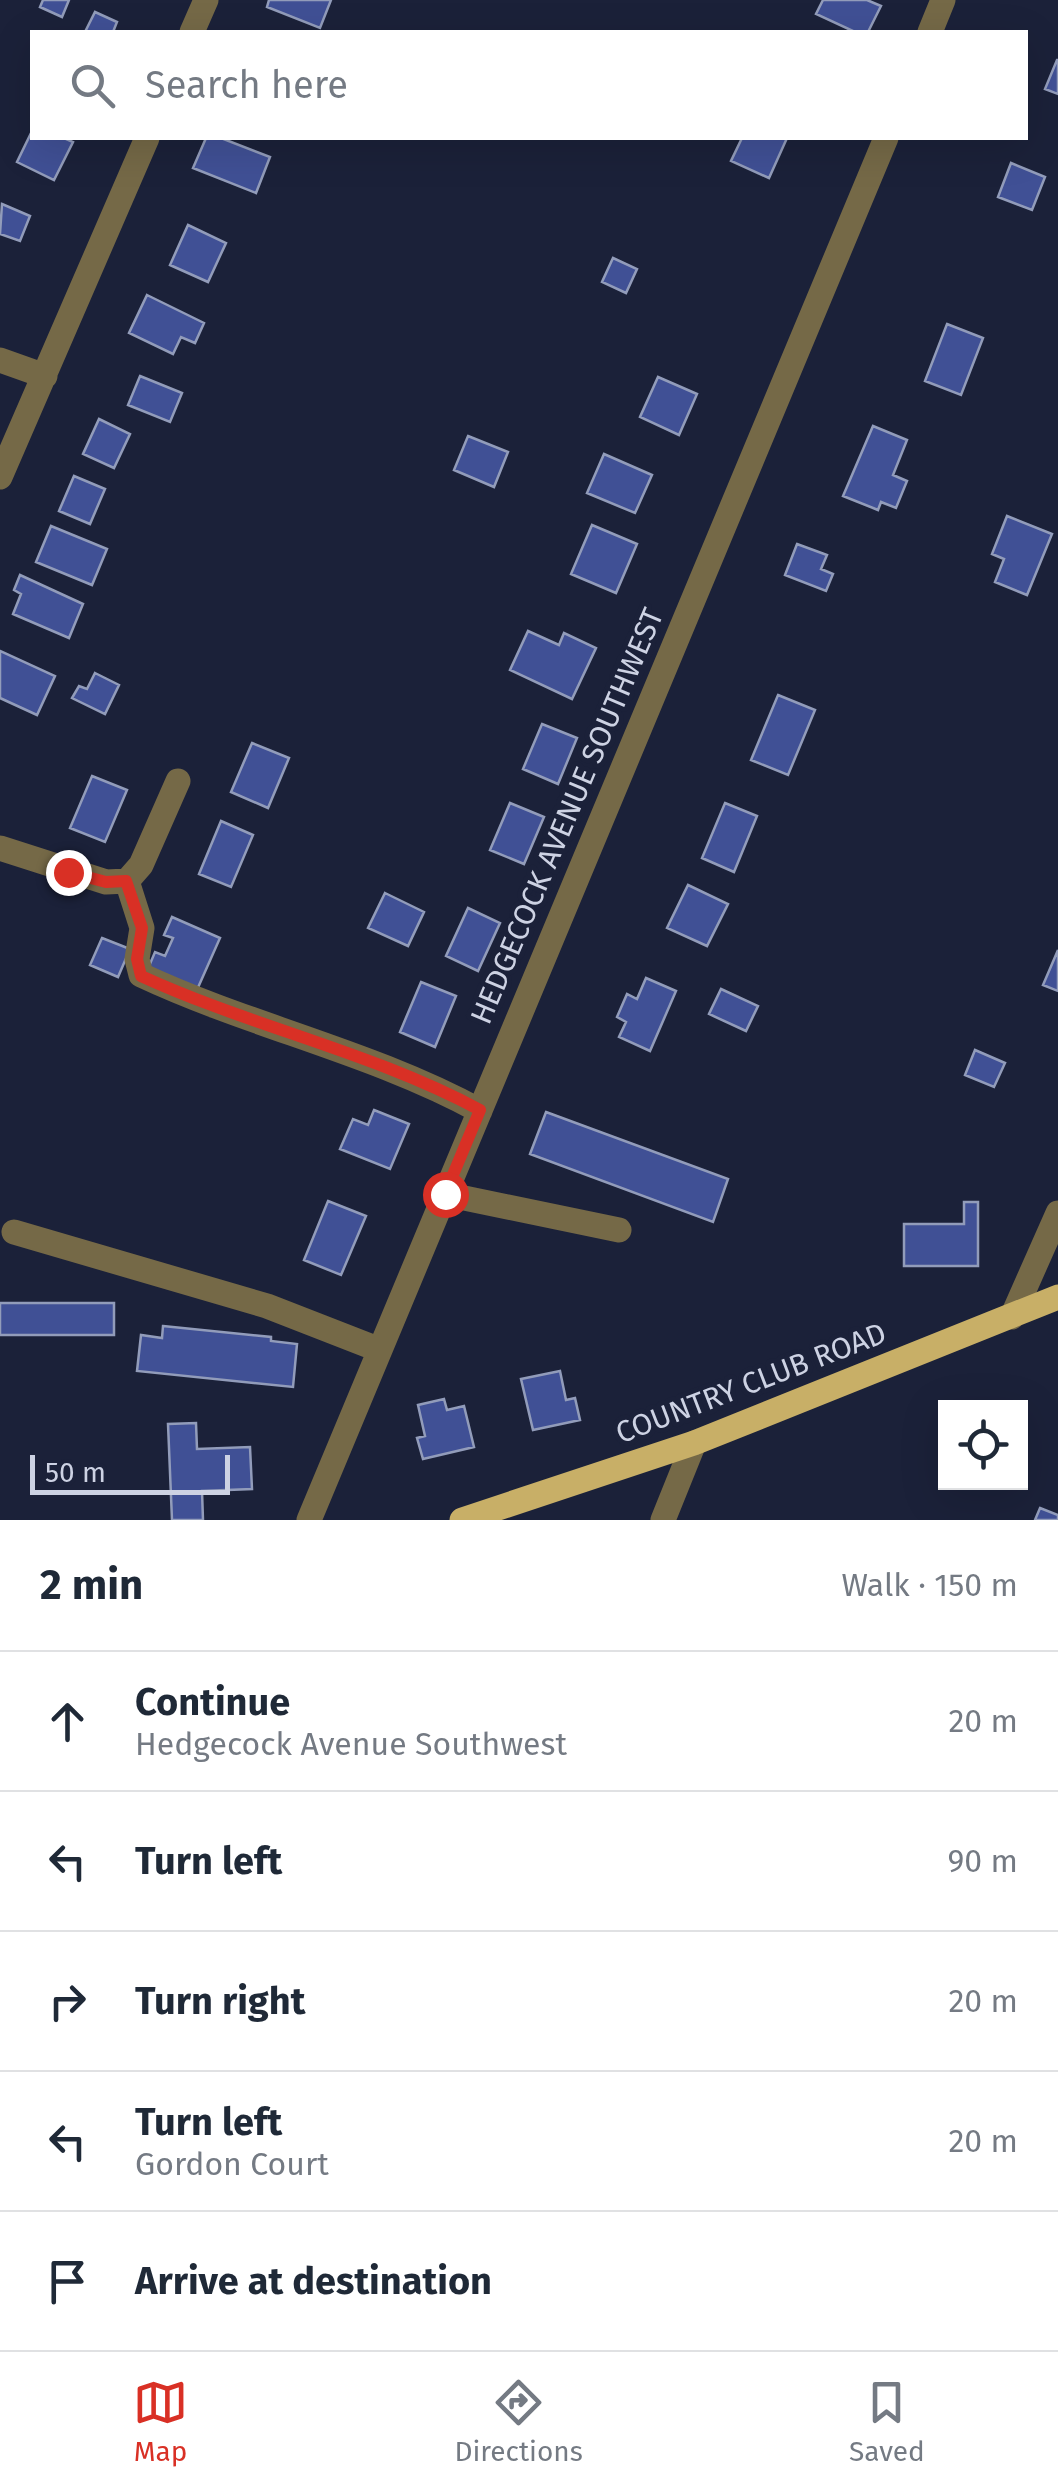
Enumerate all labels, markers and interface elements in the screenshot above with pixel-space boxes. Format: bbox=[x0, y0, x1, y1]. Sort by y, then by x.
search box bbox=[30, 30, 1028, 140]
icon: search bbox=[65, 58, 120, 113]
text: Search here bbox=[145, 62, 348, 108]
street label: HEDGECOCK AVENUE SOUTHWEST bbox=[463, 602, 671, 1029]
route end bbox=[46, 850, 92, 896]
route start bbox=[423, 1172, 469, 1218]
street label: COUNTRY CLUB ROAD bbox=[611, 1315, 891, 1451]
map controls bbox=[938, 1400, 1028, 1490]
button: locate bbox=[938, 1400, 1028, 1490]
scale bar bbox=[30, 1450, 230, 1494]
text: 50 m bbox=[45, 1456, 106, 1489]
text: 2 min bbox=[40, 1560, 143, 1610]
text: Walk · 150 m bbox=[841, 1566, 1018, 1604]
text: Continue bbox=[135, 1679, 290, 1725]
icon: ahead bbox=[40, 1694, 95, 1749]
text: 20 m bbox=[948, 1702, 1018, 1740]
text: Hedgecock Avenue Southwest bbox=[135, 1725, 567, 1763]
icon: left bbox=[40, 1834, 95, 1889]
text: Turn left bbox=[135, 1838, 282, 1884]
text: 90 m bbox=[947, 1842, 1018, 1880]
icon: right bbox=[40, 1974, 95, 2029]
text: Turn right bbox=[135, 1978, 305, 2024]
text: 20 m bbox=[948, 1982, 1018, 2020]
text: Turn left bbox=[135, 2099, 282, 2145]
icon: left bbox=[40, 2114, 95, 2169]
text: 20 m bbox=[948, 2122, 1018, 2160]
text: Gordon Court bbox=[135, 2145, 329, 2183]
icon: arrive bbox=[40, 2254, 95, 2309]
text: Arrive at destination bbox=[135, 2258, 492, 2304]
tab: Map bbox=[133, 2375, 188, 2468]
tab: Directions bbox=[454, 2375, 583, 2468]
tab: Saved bbox=[849, 2375, 925, 2468]

